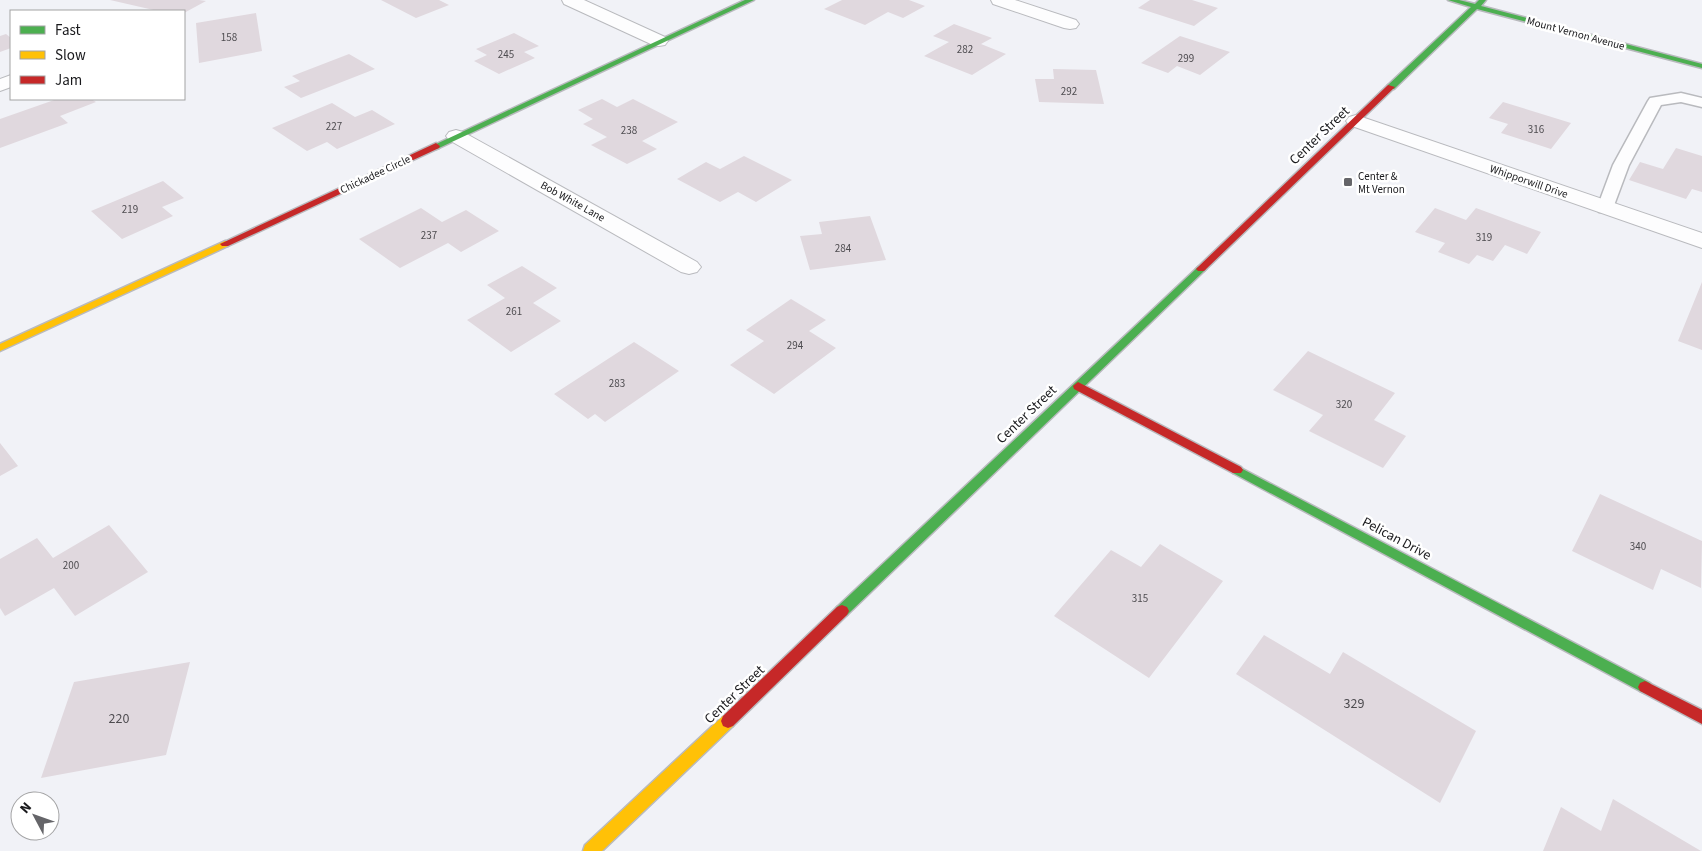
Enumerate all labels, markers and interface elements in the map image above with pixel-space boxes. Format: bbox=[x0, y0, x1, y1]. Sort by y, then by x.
legend bbox=[10, 10, 185, 100]
street label: Mount Vernon Avenue bbox=[1525, 13, 1627, 54]
text: Fast bbox=[55, 20, 81, 41]
house number: 158 bbox=[221, 30, 238, 45]
house number: 282 bbox=[957, 42, 973, 57]
text: Slow bbox=[55, 45, 86, 66]
house number: 245 bbox=[498, 47, 514, 62]
house number: 299 bbox=[1178, 51, 1194, 66]
text: Jam bbox=[55, 70, 82, 91]
house number: 292 bbox=[1061, 84, 1077, 99]
street label: Center Street bbox=[1285, 102, 1354, 170]
house number: 227 bbox=[326, 119, 342, 134]
house number: 316 bbox=[1528, 122, 1545, 137]
house number: 238 bbox=[621, 123, 638, 138]
street label: Chickadee Circle bbox=[338, 151, 413, 197]
street label: Whipporwill Drive bbox=[1488, 161, 1570, 202]
place label: Center & Mt Vernon bbox=[1358, 169, 1405, 197]
marker: Center & Mt Vernon bbox=[1342, 176, 1354, 188]
street label: Bob White Lane bbox=[538, 178, 608, 226]
house number: 219 bbox=[122, 202, 138, 217]
house number: 237 bbox=[421, 228, 437, 243]
house number: 319 bbox=[1476, 230, 1492, 245]
house number: 284 bbox=[835, 241, 852, 256]
house number: 261 bbox=[506, 304, 522, 319]
house number: 294 bbox=[787, 338, 804, 353]
house number: 283 bbox=[609, 376, 625, 391]
street label: Center Street bbox=[992, 381, 1061, 449]
house number: 320 bbox=[1336, 397, 1352, 412]
street label: Pelican Drive bbox=[1358, 512, 1435, 565]
house number: 340 bbox=[1630, 539, 1646, 554]
house number: 200 bbox=[63, 558, 79, 573]
house number: 315 bbox=[1132, 591, 1148, 606]
street label: Center Street bbox=[700, 661, 769, 729]
house number: 329 bbox=[1344, 694, 1364, 714]
house number: 220 bbox=[109, 709, 129, 729]
north arrow bbox=[10, 791, 60, 841]
text: N bbox=[15, 798, 37, 818]

